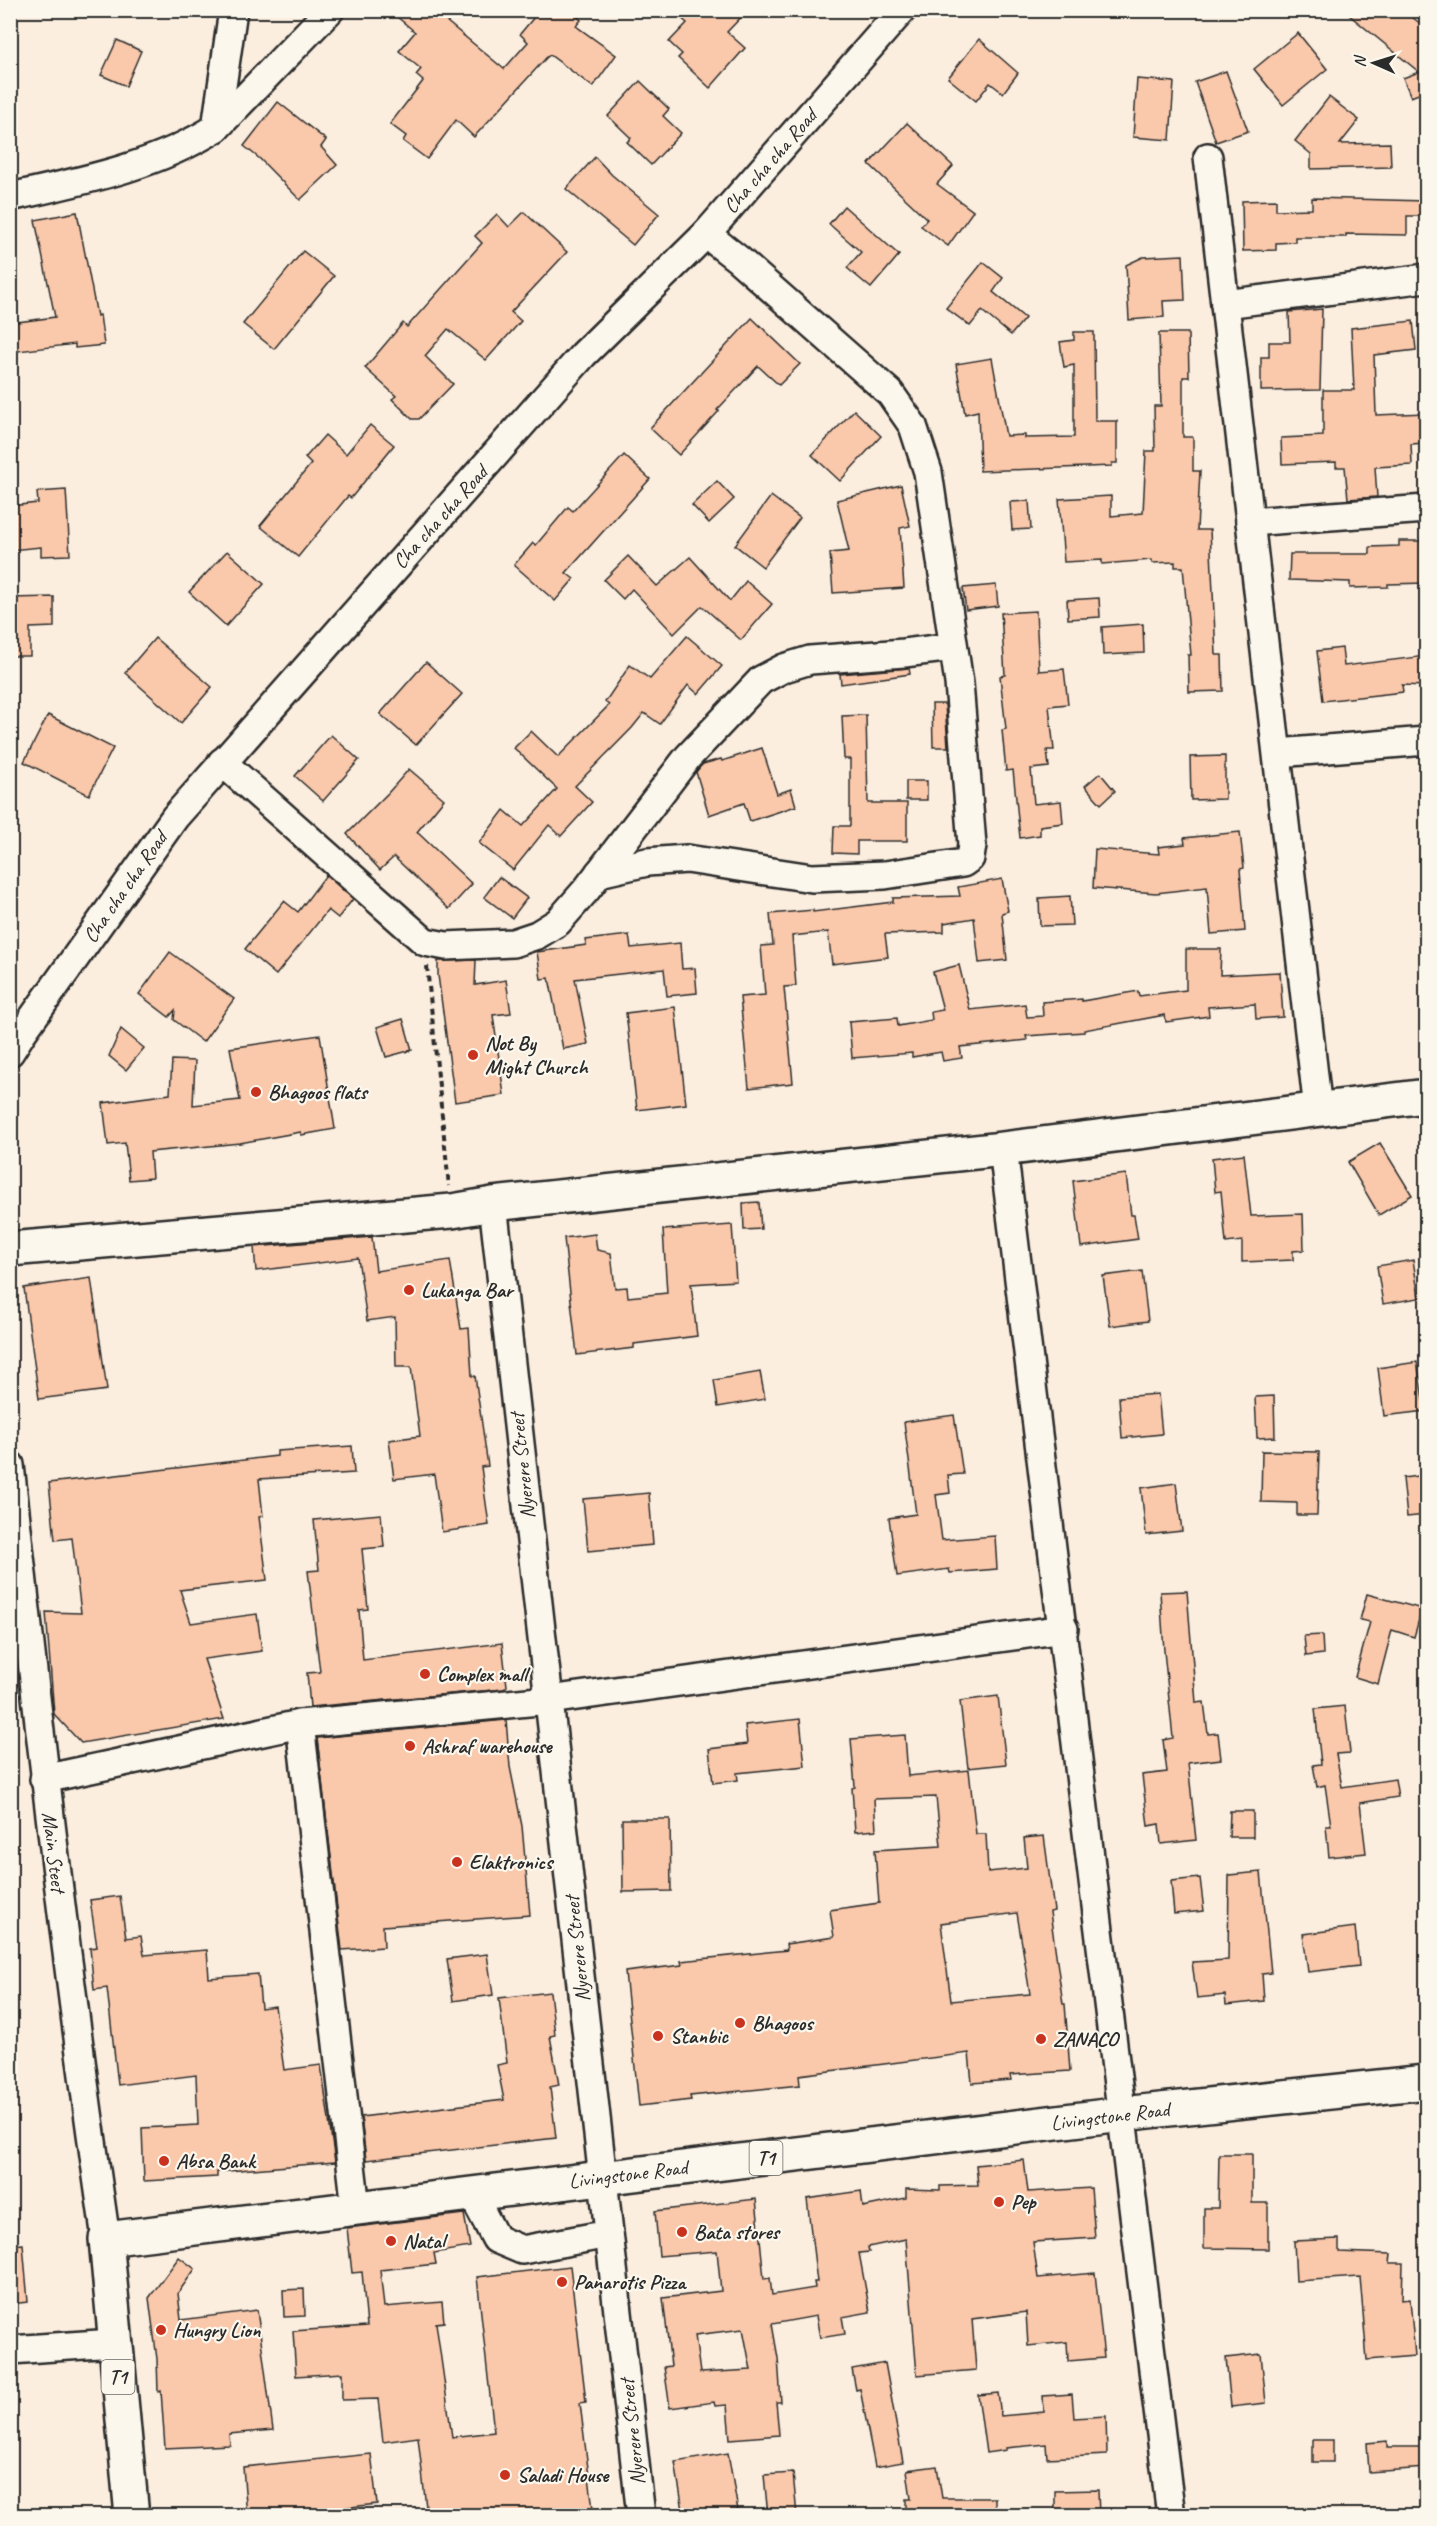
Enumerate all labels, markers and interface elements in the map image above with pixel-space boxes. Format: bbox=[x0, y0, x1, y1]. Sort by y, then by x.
north arrow bbox=[1344, 33, 1404, 93]
text: N bbox=[1350, 54, 1370, 68]
street label: Cha cha cha Road bbox=[717, 101, 824, 219]
street label: Cha cha cha Road bbox=[387, 458, 495, 574]
street label: Cha cha cha Road bbox=[77, 824, 175, 948]
place label: Not By Might Church bbox=[485, 1030, 589, 1080]
marker: Not By Might Church bbox=[466, 1048, 480, 1062]
place label: Bhagoos flats bbox=[268, 1079, 370, 1105]
marker: Bhagoos flats bbox=[249, 1085, 263, 1099]
place label: Lukanga Bar bbox=[421, 1277, 515, 1303]
marker: Lukanga Bar bbox=[402, 1283, 416, 1297]
street label: Nyerere Street bbox=[503, 1409, 540, 1520]
place label: Complex mall bbox=[437, 1661, 531, 1687]
marker: Complex mall bbox=[418, 1667, 432, 1681]
place label: Ashraf warehouse bbox=[422, 1733, 554, 1759]
marker: Ashraf warehouse bbox=[403, 1739, 417, 1753]
street label: Main Steet bbox=[36, 1810, 72, 1897]
place label: Elaktronics bbox=[469, 1849, 555, 1875]
marker: Elaktronics bbox=[450, 1855, 464, 1869]
street label: Nyerere Street bbox=[558, 1892, 595, 2003]
place label: Bhagoos bbox=[752, 2010, 815, 2036]
marker: Bhagoos bbox=[733, 2016, 747, 2030]
place label: Stanbic bbox=[670, 2023, 729, 2049]
place label: ZANACO bbox=[1053, 2026, 1121, 2052]
marker: Stanbic bbox=[651, 2029, 665, 2043]
marker: ZANACO bbox=[1034, 2032, 1048, 2046]
street label: Livingstone Road bbox=[1049, 2095, 1175, 2136]
road number: T1 bbox=[750, 2141, 783, 2175]
place label: Absa Bank bbox=[176, 2148, 257, 2174]
street label: Livingstone Road bbox=[567, 2153, 693, 2194]
marker: Absa Bank bbox=[157, 2154, 171, 2168]
place label: Pep bbox=[1011, 2189, 1037, 2215]
marker: Pep bbox=[992, 2195, 1006, 2209]
place label: Bata stores bbox=[694, 2219, 781, 2245]
marker: Bata stores bbox=[675, 2225, 689, 2239]
place label: Natal bbox=[403, 2228, 449, 2254]
marker: Natal bbox=[384, 2234, 398, 2248]
place label: Panarotis Pizza bbox=[574, 2269, 687, 2295]
marker: Panarotis Pizza bbox=[555, 2275, 569, 2289]
place label: Hungry Lion bbox=[173, 2317, 261, 2343]
marker: Hungry Lion bbox=[154, 2323, 168, 2337]
road number: T1 bbox=[102, 2360, 134, 2394]
street label: Nyerere Street bbox=[613, 2375, 650, 2486]
place label: Saladi House bbox=[517, 2462, 610, 2488]
marker: Saladi House bbox=[498, 2468, 512, 2482]

